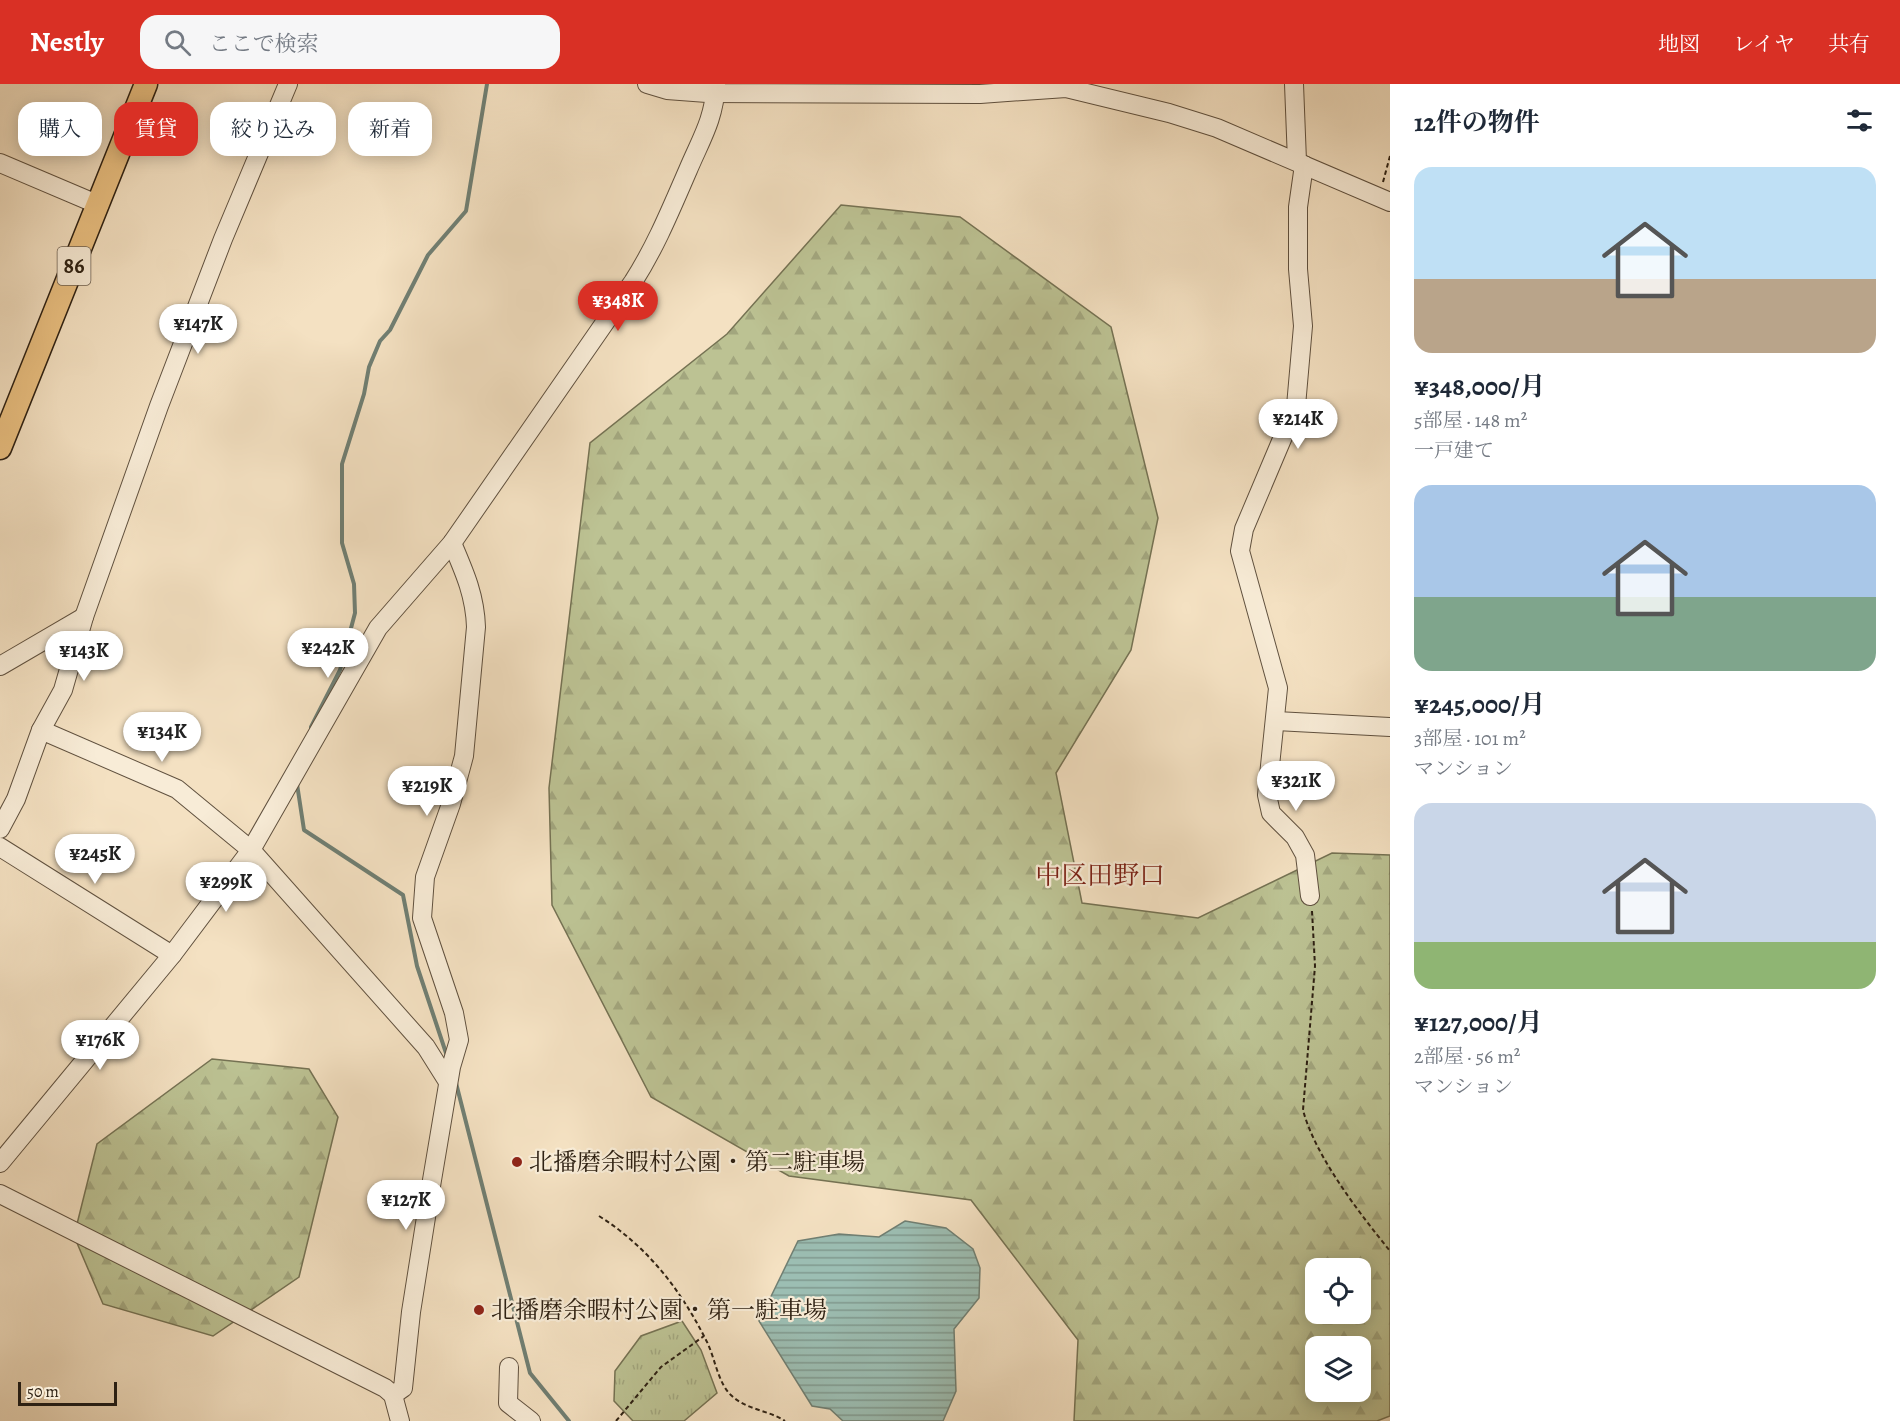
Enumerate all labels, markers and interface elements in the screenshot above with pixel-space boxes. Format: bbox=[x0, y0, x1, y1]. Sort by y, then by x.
search box bbox=[140, 15, 560, 69]
text: Nestly bbox=[30, 23, 104, 61]
icon: search bbox=[161, 26, 194, 59]
text: ここで検索 bbox=[209, 29, 319, 59]
text: 地図 bbox=[1658, 30, 1700, 58]
text: レイヤ bbox=[1733, 30, 1795, 58]
text: 共有 bbox=[1828, 30, 1870, 58]
chip: 購入 bbox=[18, 102, 102, 156]
chip: 賃貸 bbox=[114, 102, 198, 156]
chip: 絞り込み bbox=[210, 102, 336, 156]
chip: 新着 bbox=[348, 102, 432, 156]
icon: filters bbox=[1843, 104, 1876, 137]
text: 12件の物件 bbox=[1414, 105, 1540, 140]
icon: home bbox=[1591, 206, 1699, 314]
road number: 86 bbox=[58, 247, 90, 285]
pin: ¥348K bbox=[576, 281, 660, 332]
text: ¥348K bbox=[592, 287, 644, 314]
pin: ¥147K bbox=[156, 304, 240, 355]
text: ¥147K bbox=[173, 310, 223, 337]
text: ¥348,000/月 bbox=[1414, 369, 1546, 404]
pin: ¥214K bbox=[1256, 399, 1340, 450]
text: ¥214K bbox=[1273, 405, 1323, 432]
text: 5部屋 · 148 m² bbox=[1414, 407, 1527, 434]
text: 一戸建て bbox=[1414, 437, 1494, 464]
icon: home bbox=[1591, 524, 1699, 632]
pin: ¥242K bbox=[286, 628, 370, 679]
pin: ¥143K bbox=[42, 631, 126, 682]
text: ¥242K bbox=[301, 634, 355, 661]
text: ¥143K bbox=[59, 637, 109, 664]
text: ¥245,000/月 bbox=[1414, 687, 1546, 722]
pin: ¥134K bbox=[120, 712, 204, 763]
text: ¥134K bbox=[137, 718, 187, 745]
text: 3部屋 · 101 m² bbox=[1414, 725, 1526, 752]
text: マンション bbox=[1414, 755, 1513, 782]
pin: ¥321K bbox=[1254, 761, 1338, 812]
pin: ¥219K bbox=[385, 766, 469, 817]
text: ¥321K bbox=[1271, 767, 1321, 794]
text: ¥219K bbox=[402, 772, 452, 799]
pin: ¥245K bbox=[53, 834, 137, 885]
text: ¥245K bbox=[69, 840, 121, 867]
icon: home bbox=[1591, 842, 1699, 950]
district label: 中区田野口 bbox=[1035, 858, 1165, 893]
pin: ¥299K bbox=[184, 862, 268, 913]
text: ¥299K bbox=[200, 868, 252, 895]
text: ¥127,000/月 bbox=[1414, 1005, 1543, 1040]
pin: ¥176K bbox=[58, 1020, 142, 1071]
text: ¥176K bbox=[75, 1026, 125, 1053]
text: 2部屋 · 56 m² bbox=[1414, 1043, 1520, 1070]
text: マンション bbox=[1414, 1073, 1513, 1100]
place label: 北播磨余暇村公園・第二駐車場 bbox=[529, 1146, 865, 1178]
marker: 北播磨余暇村公園・第二駐車場 bbox=[510, 1155, 524, 1169]
pin: ¥127K bbox=[364, 1180, 448, 1231]
text: ¥127K bbox=[381, 1186, 431, 1213]
map controls bbox=[1305, 1258, 1371, 1402]
button: locate bbox=[1305, 1258, 1371, 1324]
place label: 北播磨余暇村公園・第一駐車場 bbox=[491, 1294, 827, 1326]
marker: 北播磨余暇村公園・第一駐車場 bbox=[472, 1303, 486, 1317]
button: layers bbox=[1305, 1336, 1371, 1402]
scale bar bbox=[18, 1379, 117, 1406]
text: 50 m bbox=[27, 1381, 59, 1403]

